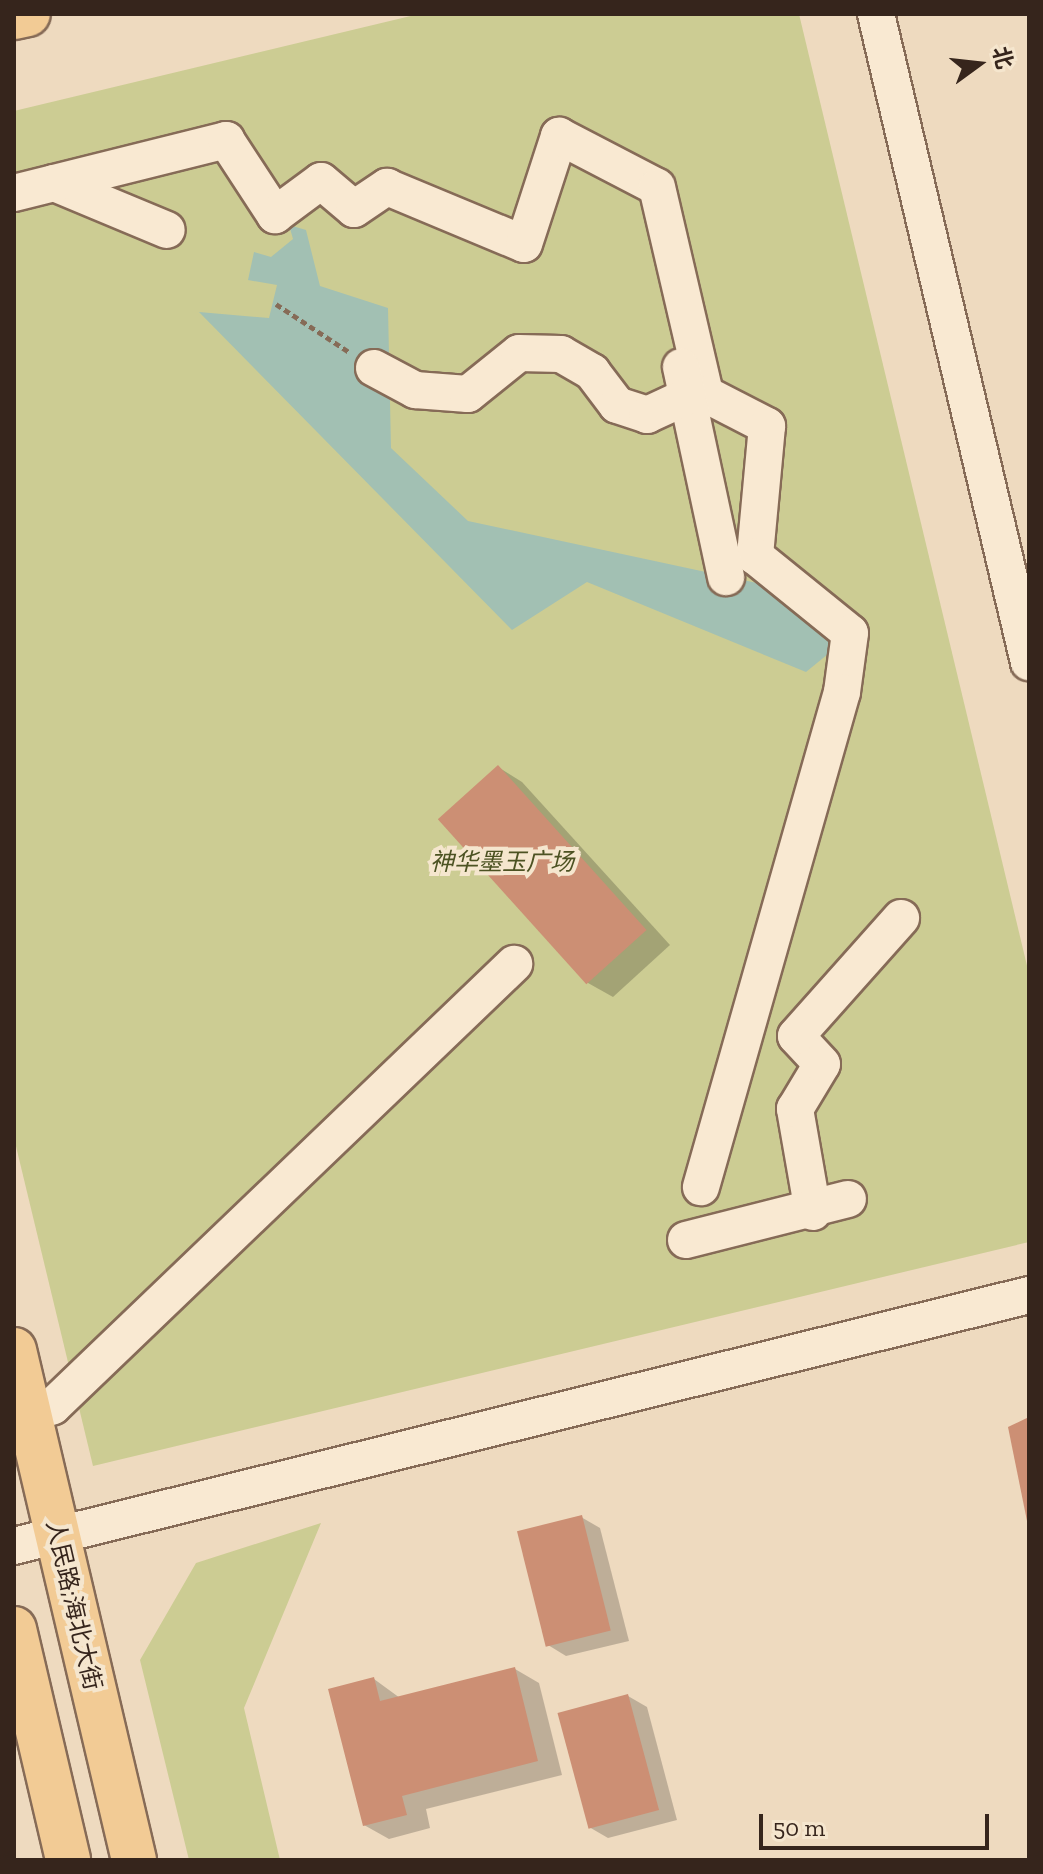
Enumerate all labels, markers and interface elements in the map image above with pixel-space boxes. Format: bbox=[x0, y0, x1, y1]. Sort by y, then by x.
north arrow bbox=[939, 24, 1019, 104]
text: 北 bbox=[987, 44, 1019, 72]
park label: 神华墨玉广场 bbox=[430, 848, 574, 876]
street label: 人民路;海北大街 bbox=[40, 1517, 108, 1693]
scale bar bbox=[763, 1798, 993, 1848]
text: 50 m bbox=[773, 1813, 825, 1842]

